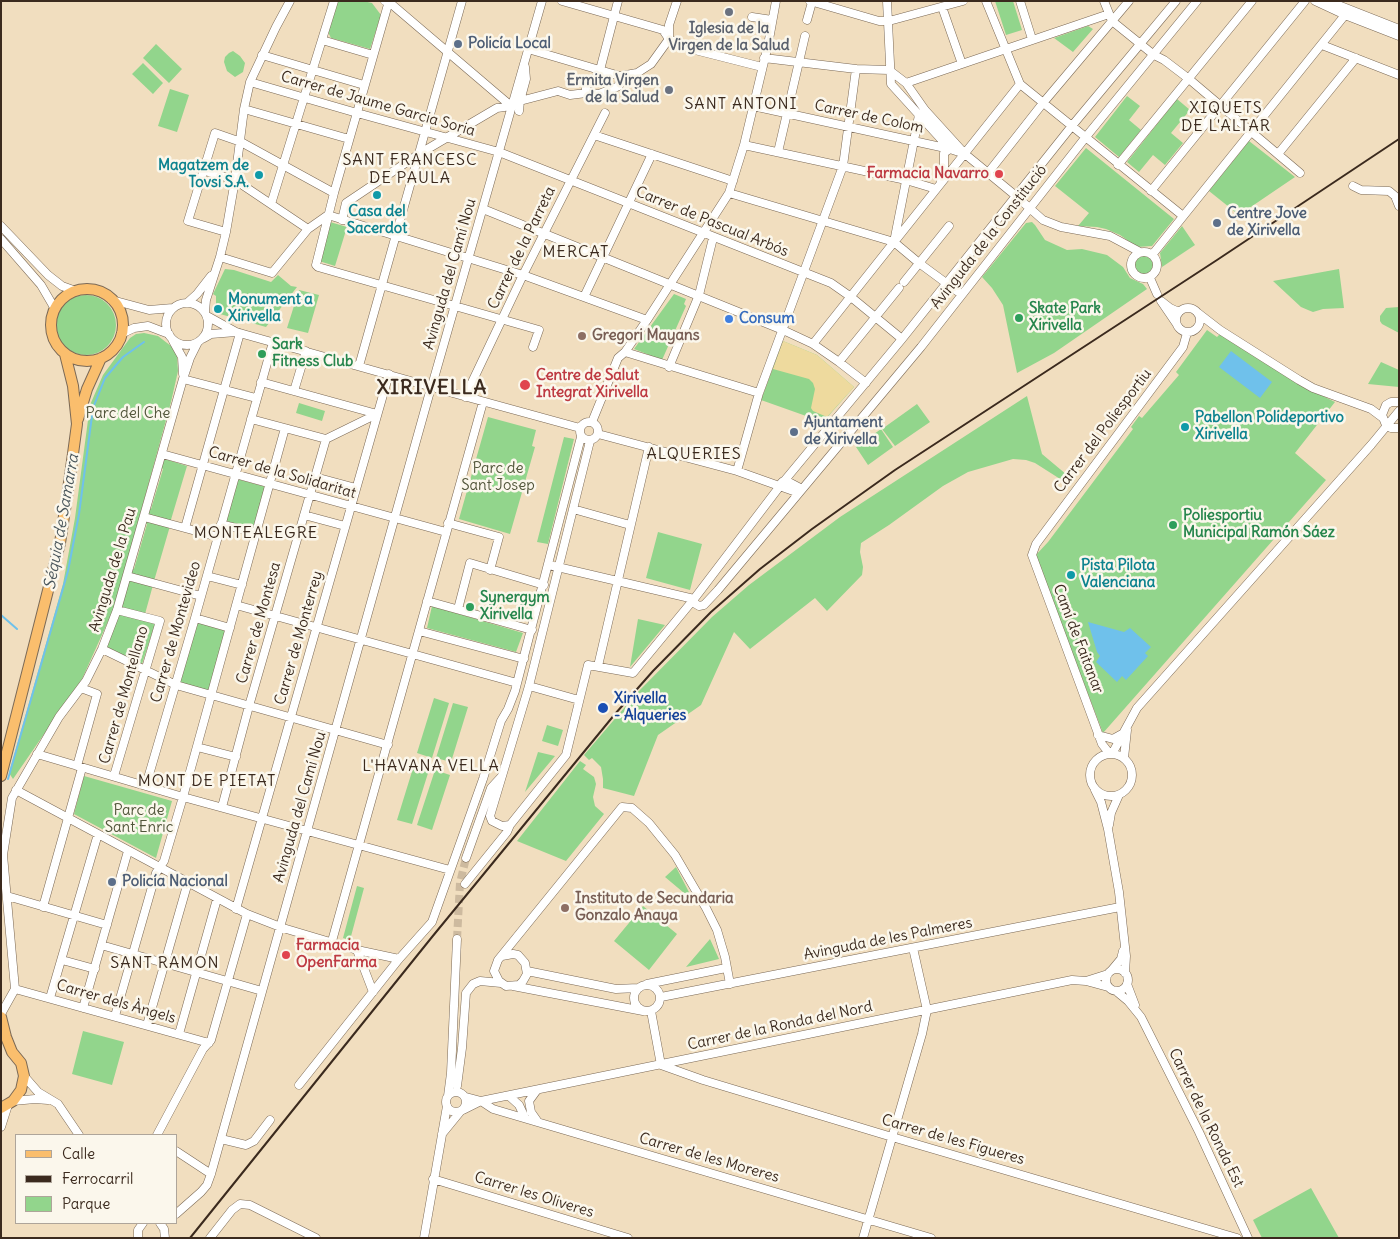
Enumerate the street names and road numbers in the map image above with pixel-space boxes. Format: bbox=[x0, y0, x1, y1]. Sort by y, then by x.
street label: Carrer de Jaume Garcia Soria bbox=[279, 68, 477, 140]
street label: Carrer de Colom bbox=[813, 97, 925, 137]
street label: Avinguda de la Constitució bbox=[927, 161, 1051, 313]
street label: Carrer de Pascual Arbós bbox=[633, 183, 791, 261]
street label: Carrer de la Parreta bbox=[484, 184, 560, 312]
street label: Avinguda del Camí Nou bbox=[420, 196, 480, 352]
street label: Carrer del Poliesportiu bbox=[1050, 365, 1156, 497]
street label: Carrer de la Solidaritat bbox=[206, 443, 358, 503]
street label: Avinguda de la Pau bbox=[86, 506, 140, 634]
street label: Carrer de Montevideo bbox=[147, 559, 205, 705]
street label: Carrer de Montesa bbox=[233, 560, 285, 686]
street label: Carrer de Monterrey bbox=[271, 569, 327, 707]
street label: Camí de Faitanar bbox=[1049, 582, 1107, 696]
street label: Carrer de Montellano bbox=[96, 624, 152, 766]
street label: Avinguda del Camí Nou bbox=[270, 729, 330, 885]
street label: Avinguda de les Palmeres bbox=[802, 914, 974, 964]
street label: Carrer dels Àngels bbox=[54, 976, 178, 1028]
street label: Carrer de la Ronda del Nord bbox=[686, 998, 874, 1054]
street label: Carrer de la Ronda Est bbox=[1165, 1046, 1247, 1190]
street label: Carrer de les Figueres bbox=[880, 1111, 1026, 1169]
street label: Carrer de les Moreres bbox=[637, 1129, 781, 1187]
street label: Carrer les Oliveres bbox=[472, 1168, 596, 1222]

